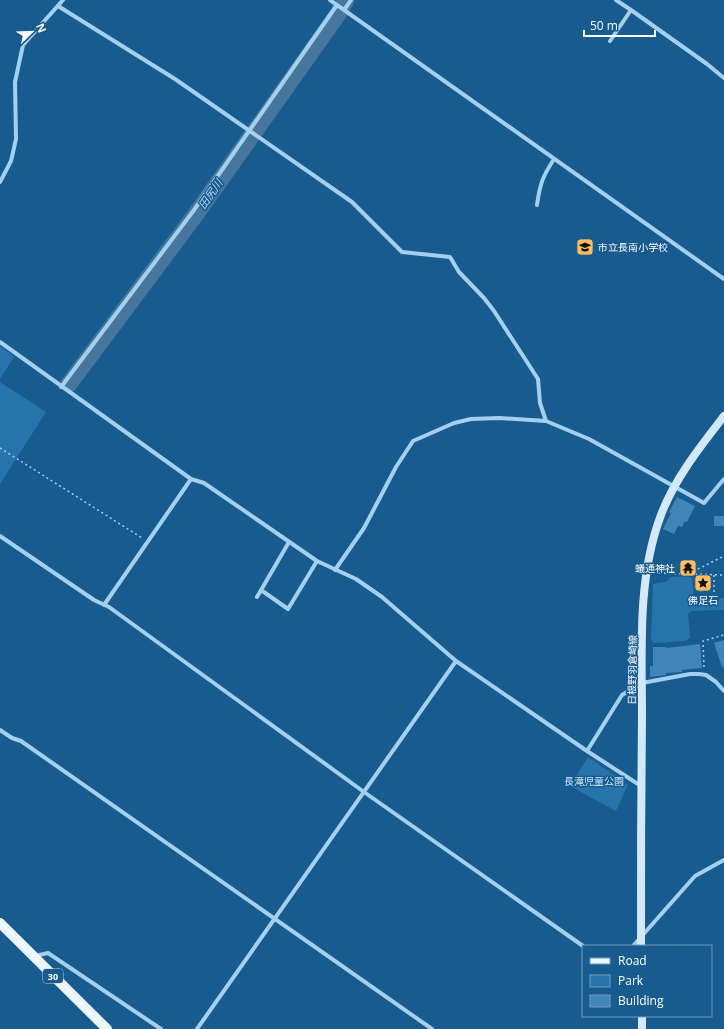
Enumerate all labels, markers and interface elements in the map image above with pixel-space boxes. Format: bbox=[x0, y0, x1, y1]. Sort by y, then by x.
north arrow bbox=[12, 12, 52, 52]
scale bar bbox=[584, 12, 655, 38]
text: 50 m bbox=[590, 17, 618, 34]
text: N bbox=[33, 21, 50, 35]
water label: 田尻川 bbox=[194, 175, 226, 212]
school or university icon: 市立長南小学校 bbox=[575, 237, 595, 257]
place label: 市立長南小学校 bbox=[598, 240, 668, 254]
temple icon: 蟻通神社 bbox=[678, 558, 698, 578]
place label: 蟻通神社 bbox=[635, 561, 675, 575]
place icon: 佛足石 bbox=[693, 573, 713, 593]
place label: 佛足石 bbox=[687, 593, 718, 607]
street label: 日根野羽倉崎線 bbox=[624, 635, 640, 705]
park label: 長滝児童公園 bbox=[564, 774, 624, 788]
legend bbox=[582, 945, 712, 1017]
text: Road bbox=[618, 952, 647, 969]
road number: 30 bbox=[43, 969, 63, 983]
text: Park bbox=[618, 972, 644, 989]
text: Building bbox=[618, 992, 664, 1009]

